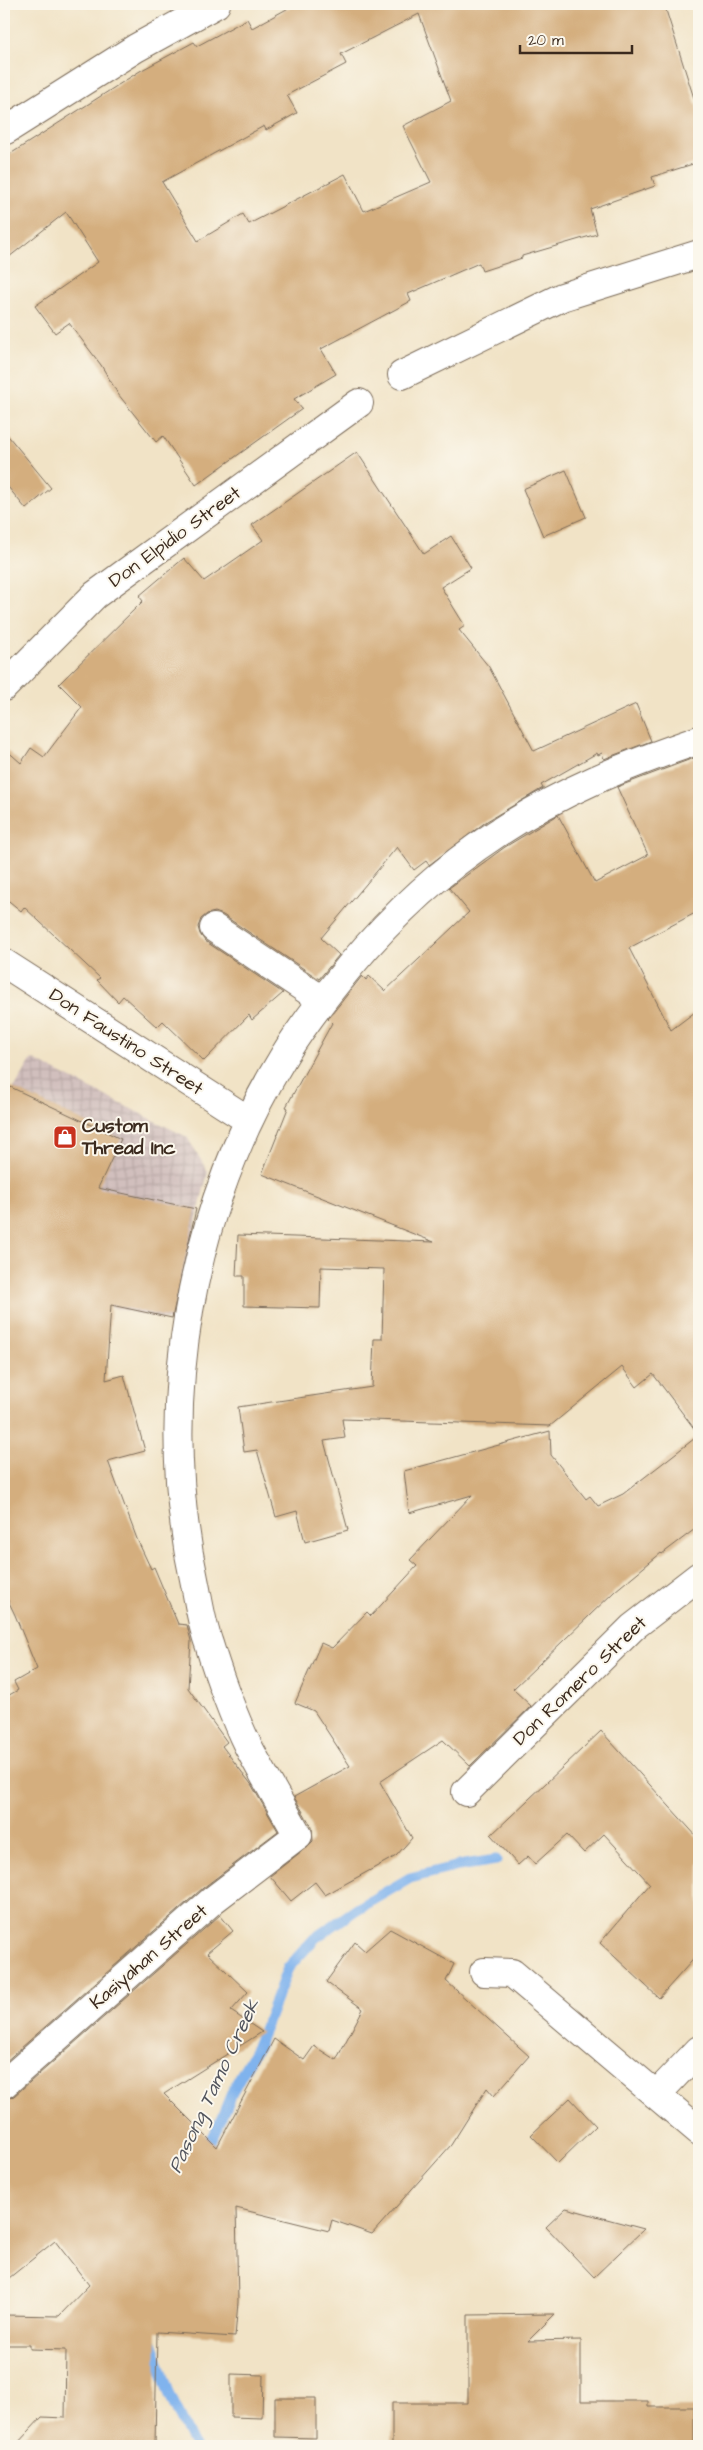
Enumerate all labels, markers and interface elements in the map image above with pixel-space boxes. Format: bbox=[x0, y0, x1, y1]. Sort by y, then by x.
scale bar bbox=[520, 22, 633, 54]
text: 20 m bbox=[528, 30, 564, 51]
street label: Don Elpidio Street bbox=[103, 480, 247, 594]
street label: Don Faustino Street bbox=[44, 982, 209, 1102]
place label: Custom Thread Inc bbox=[81, 1113, 175, 1162]
shop icon: Custom Thread Inc bbox=[52, 1124, 78, 1150]
street label: Don Romero Street bbox=[507, 1610, 653, 1752]
street label: Kasiyahan Street bbox=[84, 1898, 215, 2017]
water label: Pasong Tamo Creek bbox=[161, 1994, 268, 2178]

